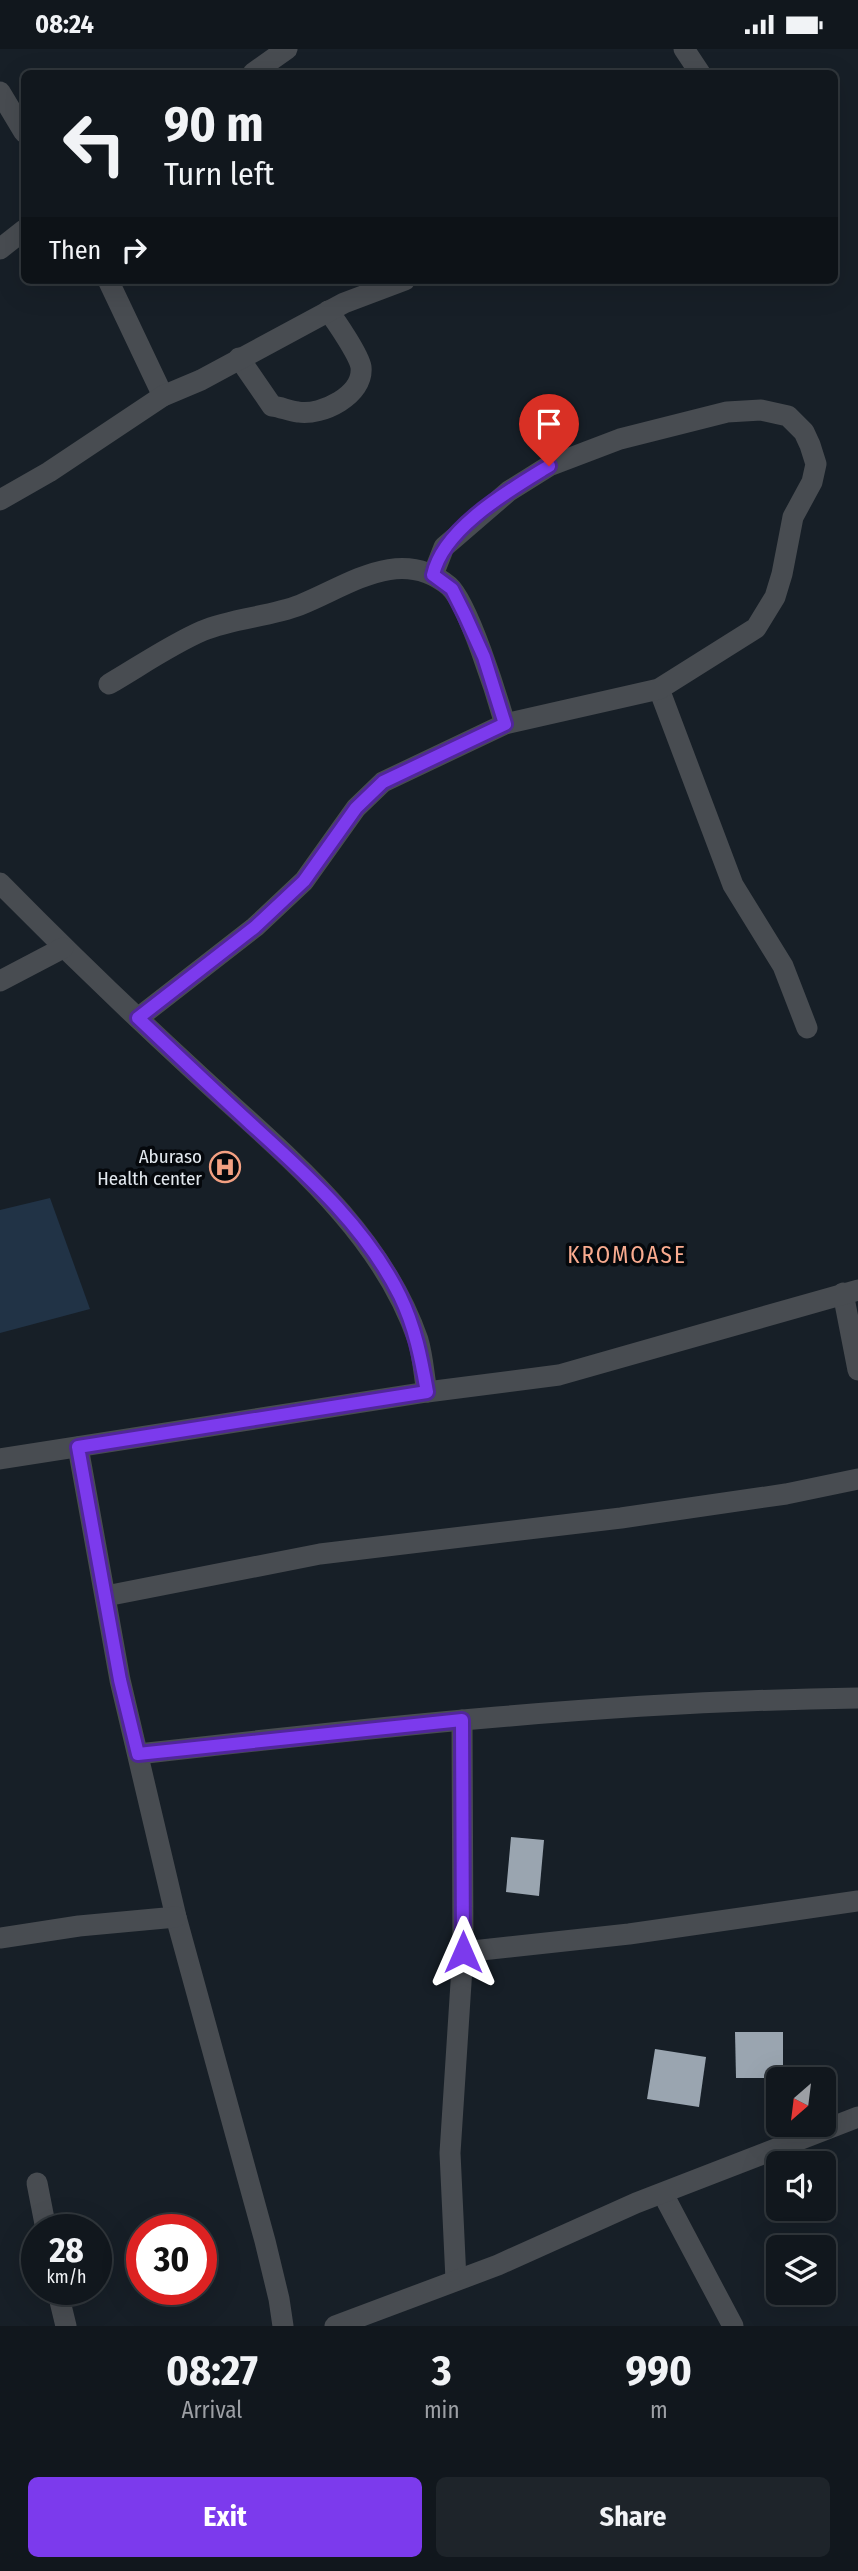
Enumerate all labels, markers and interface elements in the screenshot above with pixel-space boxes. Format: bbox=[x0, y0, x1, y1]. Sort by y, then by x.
text: 08:24 bbox=[35, 9, 94, 40]
text: 90 m bbox=[164, 95, 264, 154]
icon: left bbox=[49, 98, 140, 189]
text: Turn left bbox=[164, 155, 274, 193]
icon: right bbox=[115, 231, 153, 269]
text: Then bbox=[49, 235, 101, 266]
pin bbox=[519, 394, 579, 466]
icon: arrive bbox=[530, 405, 568, 443]
place label: Aburaso Health center bbox=[97, 1145, 202, 1190]
hospital icon: Aburaso Health center bbox=[208, 1150, 242, 1184]
district label: KROMOASE bbox=[567, 1241, 687, 1269]
position arrow bbox=[426, 1915, 500, 1989]
north arrow bbox=[766, 2067, 836, 2137]
map controls bbox=[766, 2067, 836, 2305]
button: sound bbox=[766, 2151, 836, 2221]
speed limit sign: 30 bbox=[126, 2214, 217, 2305]
text: 28 bbox=[49, 2229, 84, 2271]
button: layers bbox=[766, 2235, 836, 2305]
text: km/h bbox=[46, 2266, 87, 2288]
text: 08:27 bbox=[166, 2346, 258, 2396]
text: 3 bbox=[432, 2346, 452, 2396]
text: 990 bbox=[626, 2346, 692, 2396]
text: Arrival bbox=[181, 2396, 242, 2424]
text: min bbox=[424, 2396, 460, 2424]
text: m bbox=[650, 2396, 668, 2424]
button: Exit bbox=[28, 2477, 422, 2557]
button: Share bbox=[436, 2477, 830, 2557]

